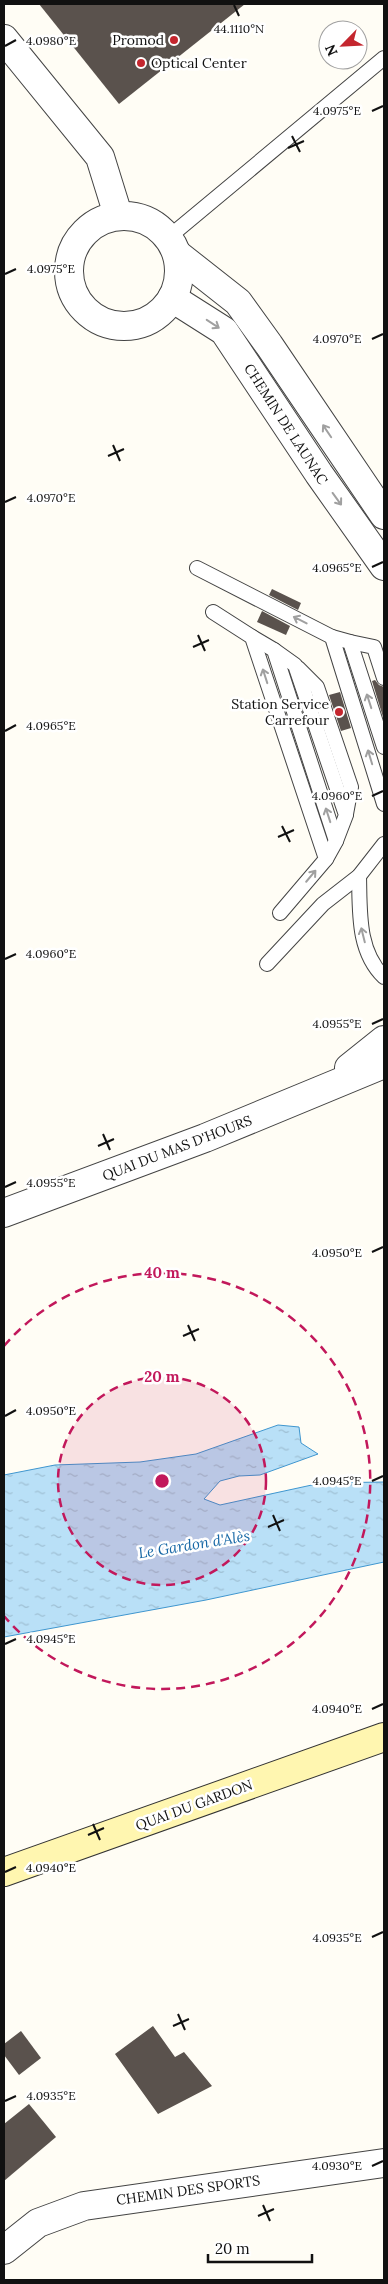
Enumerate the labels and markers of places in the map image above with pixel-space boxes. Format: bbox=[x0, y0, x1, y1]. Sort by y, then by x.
place label: Promod bbox=[112, 31, 164, 49]
marker: Promod bbox=[168, 34, 180, 46]
place label: Optical Center bbox=[151, 54, 247, 72]
marker: Optical Center bbox=[135, 57, 147, 69]
place label: Station Service Carrefour bbox=[231, 695, 329, 729]
marker: Station Service Carrefour bbox=[333, 706, 345, 718]
centre of rings bbox=[153, 1472, 171, 1490]

